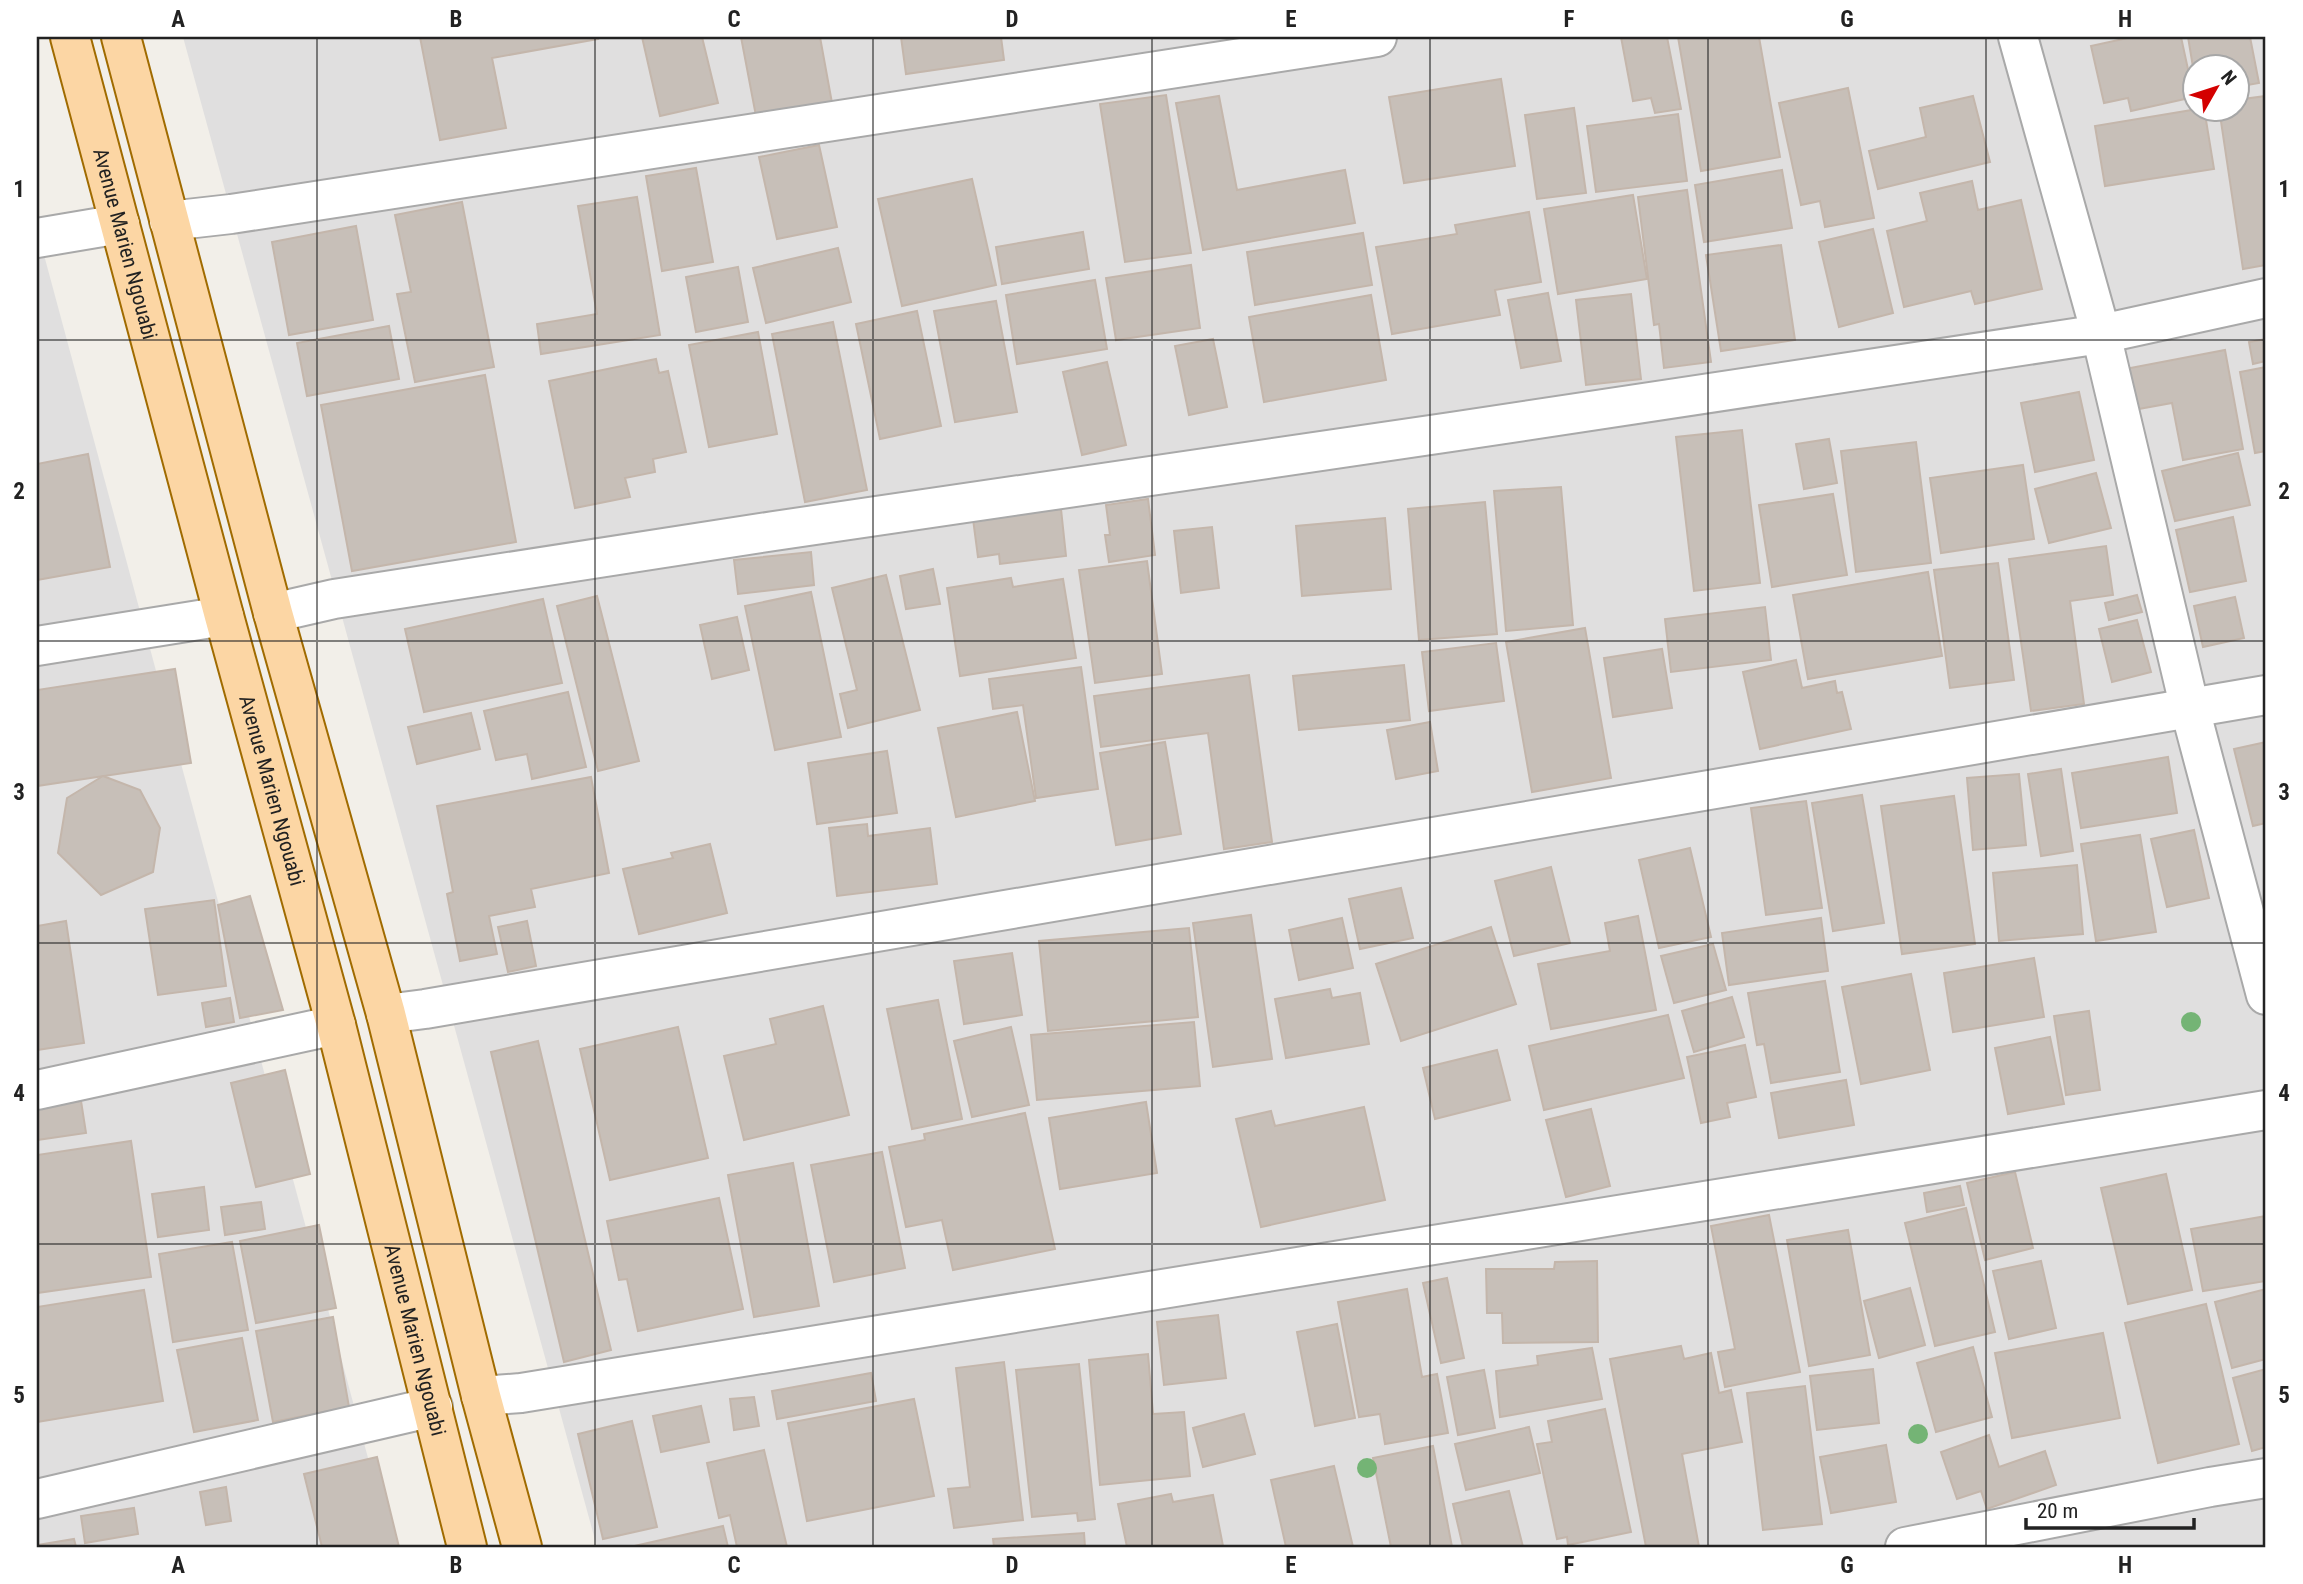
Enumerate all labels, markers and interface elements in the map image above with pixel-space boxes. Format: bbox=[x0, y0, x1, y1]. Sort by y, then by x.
text: A bbox=[171, 6, 185, 33]
text: B bbox=[450, 6, 462, 33]
text: C bbox=[727, 6, 741, 33]
text: D bbox=[1006, 6, 1019, 33]
text: E bbox=[1285, 6, 1297, 33]
text: F bbox=[1564, 6, 1575, 33]
text: G bbox=[1840, 6, 1854, 33]
text: H bbox=[2118, 6, 2132, 33]
north arrow bbox=[2180, 52, 2250, 122]
text: N bbox=[2216, 66, 2241, 89]
street label: Avenue Marien Ngouabi bbox=[88, 146, 162, 342]
text: 1 bbox=[13, 176, 25, 203]
text: 1 bbox=[2278, 176, 2290, 203]
text: 2 bbox=[13, 478, 25, 505]
text: 2 bbox=[2278, 478, 2290, 505]
street label: Avenue Marien Ngouabi bbox=[234, 692, 309, 888]
text: 3 bbox=[13, 779, 25, 806]
text: 3 bbox=[2278, 779, 2290, 806]
text: 4 bbox=[13, 1080, 25, 1107]
text: 4 bbox=[2278, 1080, 2290, 1107]
street label: Avenue Marien Ngouabi bbox=[379, 1242, 451, 1438]
text: 5 bbox=[13, 1382, 25, 1409]
text: 5 bbox=[2278, 1382, 2290, 1409]
scale bar bbox=[2026, 1486, 2194, 1530]
text: 20 m bbox=[2037, 1499, 2078, 1523]
text: A bbox=[171, 1552, 185, 1579]
text: B bbox=[450, 1552, 462, 1579]
text: C bbox=[727, 1552, 741, 1579]
text: D bbox=[1006, 1552, 1019, 1579]
text: E bbox=[1285, 1552, 1297, 1579]
text: F bbox=[1564, 1552, 1575, 1579]
text: G bbox=[1840, 1552, 1854, 1579]
text: H bbox=[2118, 1552, 2132, 1579]

